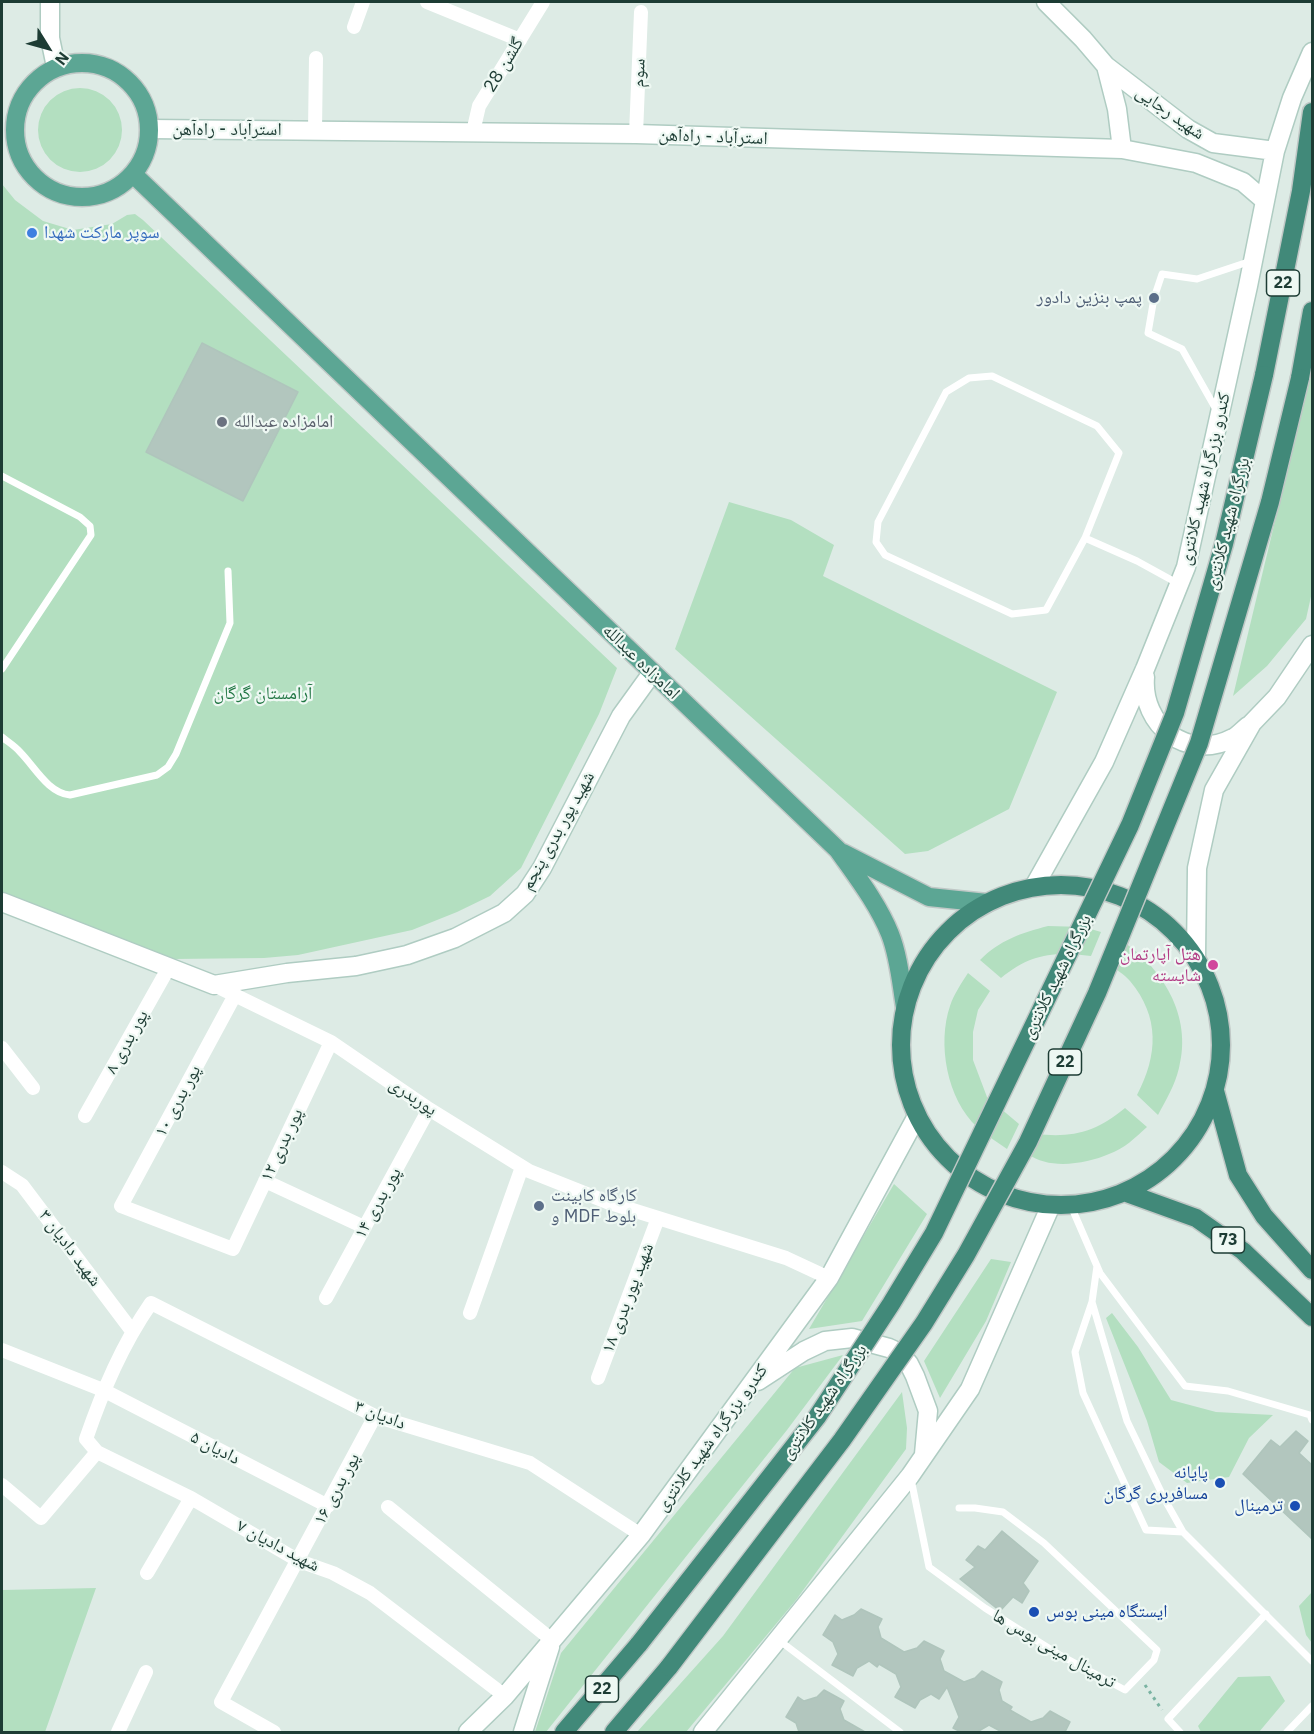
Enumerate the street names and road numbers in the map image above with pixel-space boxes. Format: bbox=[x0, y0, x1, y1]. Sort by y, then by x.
street label: گلشن 28 bbox=[479, 34, 529, 96]
street label: سوم bbox=[628, 58, 650, 88]
street label: شهید رجایی bbox=[1131, 81, 1209, 145]
street label: استرآباد - راه‌آهن bbox=[172, 119, 282, 141]
street label: استرآباد - راه‌آهن bbox=[658, 124, 768, 150]
road number: 22 bbox=[1266, 270, 1300, 296]
street label: کندرو بزرگراه شهید کلانتری bbox=[1175, 390, 1235, 568]
street label: بزرگراه شهید کلانتری bbox=[1201, 455, 1255, 593]
street label: امامزاده عبدالله bbox=[598, 620, 684, 704]
street label: شهید پور بدری پنجم bbox=[516, 768, 600, 894]
street label: بزرگراه شهید کلانتری bbox=[1017, 911, 1097, 1043]
street label: پور بدری ۸ bbox=[101, 1006, 153, 1078]
road number: 22 bbox=[1048, 1049, 1082, 1075]
street label: پور بدری ۱۰ bbox=[150, 1062, 206, 1140]
street label: پوربدری bbox=[385, 1073, 441, 1121]
street label: پور بدری ۱۲ bbox=[256, 1105, 308, 1185]
street label: پور بدری ۱۴ bbox=[350, 1164, 406, 1242]
street label: ۳ شهید دادیان bbox=[34, 1205, 106, 1291]
road number: 73 bbox=[1212, 1227, 1244, 1253]
street label: شهید پور بدری ۱۸ bbox=[597, 1240, 659, 1356]
street label: بزرگراه شهید کلانتری bbox=[776, 1340, 872, 1464]
street label: کندرو بزرگراه شهید کلانتری bbox=[651, 1360, 773, 1516]
street label: دادیان ۳ bbox=[351, 1395, 409, 1435]
street label: دادیان ۵ bbox=[187, 1426, 243, 1470]
street label: پور بدری ۱۶ bbox=[309, 1450, 365, 1528]
street label: شهید دادیان ۷ bbox=[233, 1515, 323, 1577]
street label: ترمینال مینی بوس ها bbox=[988, 1605, 1120, 1693]
road number: 22 bbox=[586, 1676, 618, 1702]

